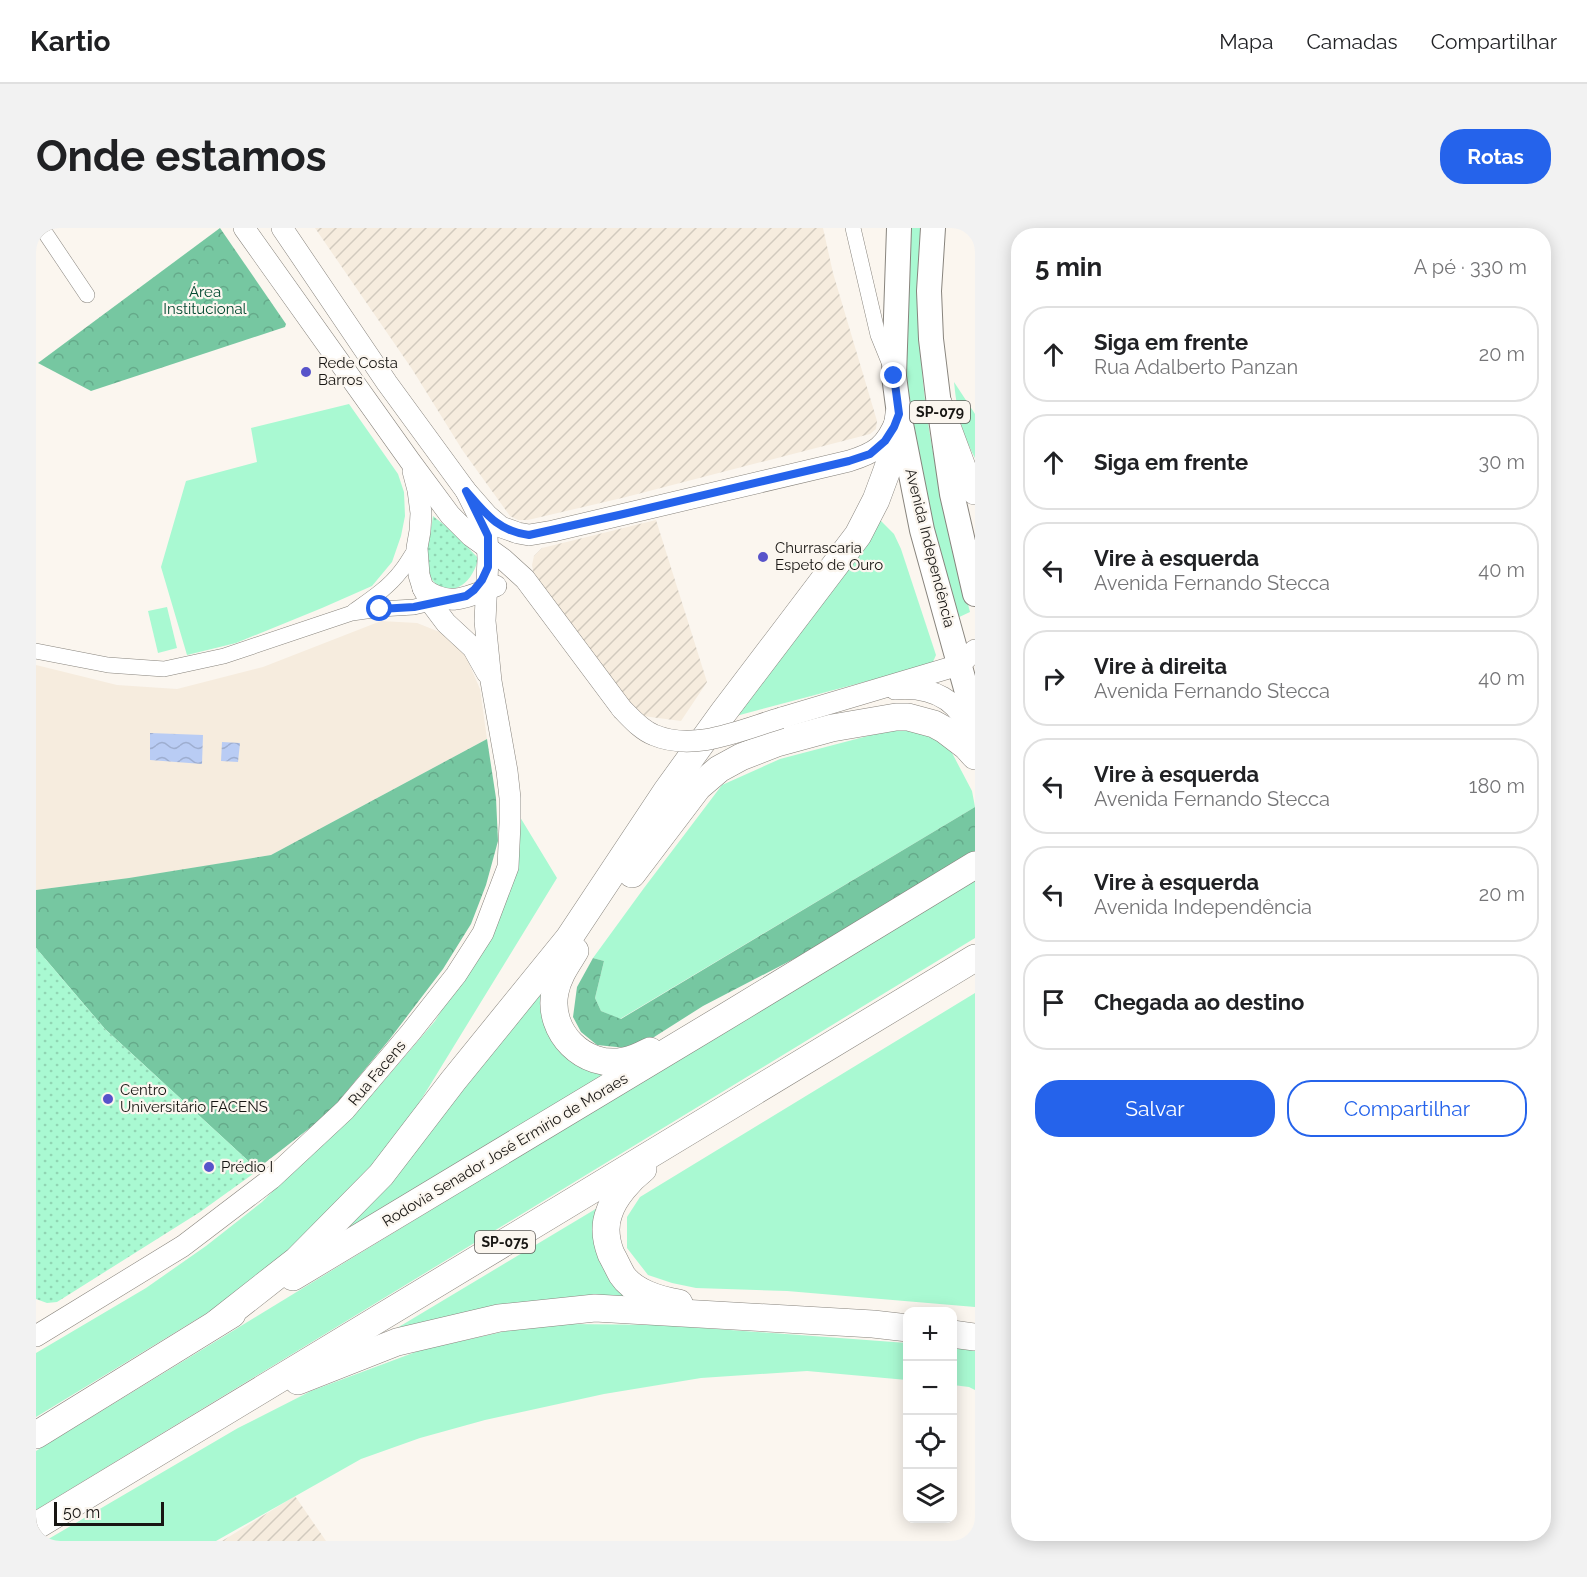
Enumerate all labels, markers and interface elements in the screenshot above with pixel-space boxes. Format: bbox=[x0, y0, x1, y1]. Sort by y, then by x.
text: Kartio bbox=[30, 25, 110, 58]
text: Mapa bbox=[1219, 29, 1273, 54]
text: Camadas bbox=[1306, 29, 1398, 54]
text: Compartilhar bbox=[1431, 29, 1557, 54]
button: Rotas bbox=[1440, 129, 1551, 184]
text: Onde estamos bbox=[36, 132, 327, 181]
text: 5 min bbox=[1035, 252, 1102, 282]
text: A pé · 330 m bbox=[1414, 255, 1527, 279]
park label: Área Institucional bbox=[163, 283, 248, 318]
text: Siga em frente bbox=[1094, 329, 1248, 355]
icon: ahead bbox=[1037, 338, 1070, 371]
text: 20 m bbox=[1479, 342, 1525, 366]
place label: Rede Costa Barros bbox=[318, 354, 398, 389]
text: Rua Adalberto Panzan bbox=[1094, 355, 1298, 379]
route end bbox=[880, 362, 906, 388]
marker: Rede Costa Barros bbox=[299, 365, 313, 379]
road number: SP-079 bbox=[910, 401, 970, 423]
icon: ahead bbox=[1037, 446, 1070, 479]
text: Siga em frente bbox=[1094, 449, 1248, 475]
text: 30 m bbox=[1479, 450, 1525, 474]
street label: Avenida Independência bbox=[901, 467, 959, 629]
place label: Churrascaria Espeto de Ouro bbox=[775, 539, 883, 574]
text: Vire à esquerda bbox=[1094, 545, 1259, 571]
marker: Churrascaria Espeto de Ouro bbox=[756, 550, 770, 564]
icon: left bbox=[1037, 554, 1070, 587]
text: 40 m bbox=[1478, 558, 1525, 582]
text: Avenida Fernando Stecca bbox=[1094, 571, 1330, 595]
route start bbox=[366, 595, 392, 621]
text: Vire à direita bbox=[1094, 653, 1227, 679]
icon: right bbox=[1037, 662, 1070, 695]
text: 40 m bbox=[1478, 666, 1525, 690]
text: Avenida Fernando Stecca bbox=[1094, 679, 1330, 703]
text: Vire à esquerda bbox=[1094, 761, 1259, 787]
icon: left bbox=[1037, 770, 1070, 803]
text: 180 m bbox=[1469, 774, 1525, 798]
text: Avenida Fernando Stecca bbox=[1094, 787, 1330, 811]
text: Vire à esquerda bbox=[1094, 869, 1259, 895]
icon: left bbox=[1037, 878, 1070, 911]
text: 20 m bbox=[1479, 882, 1525, 906]
text: Avenida Independência bbox=[1094, 895, 1312, 919]
icon: arrive bbox=[1037, 986, 1070, 1019]
text: Chegada ao destino bbox=[1094, 989, 1304, 1015]
street label: Rua Facens bbox=[345, 1037, 409, 1109]
street label: Rodovia Senador José Ermírio de Moraes bbox=[379, 1069, 631, 1231]
button: Salvar bbox=[1035, 1080, 1275, 1137]
button: Compartilhar bbox=[1287, 1080, 1527, 1137]
place label: Centro Universitário FACENS bbox=[120, 1081, 268, 1116]
marker: Centro Universitário FACENS bbox=[101, 1092, 115, 1106]
place label: Prédio I bbox=[221, 1158, 273, 1176]
marker: Prédio I bbox=[202, 1160, 216, 1174]
road number: SP-075 bbox=[475, 1231, 535, 1253]
map controls bbox=[903, 1307, 957, 1523]
button: + bbox=[903, 1307, 957, 1361]
button: − bbox=[903, 1361, 957, 1415]
button: locate bbox=[903, 1415, 957, 1469]
button: layers bbox=[903, 1469, 957, 1523]
scale bar bbox=[54, 1499, 164, 1526]
text: 50 m bbox=[63, 1503, 100, 1522]

